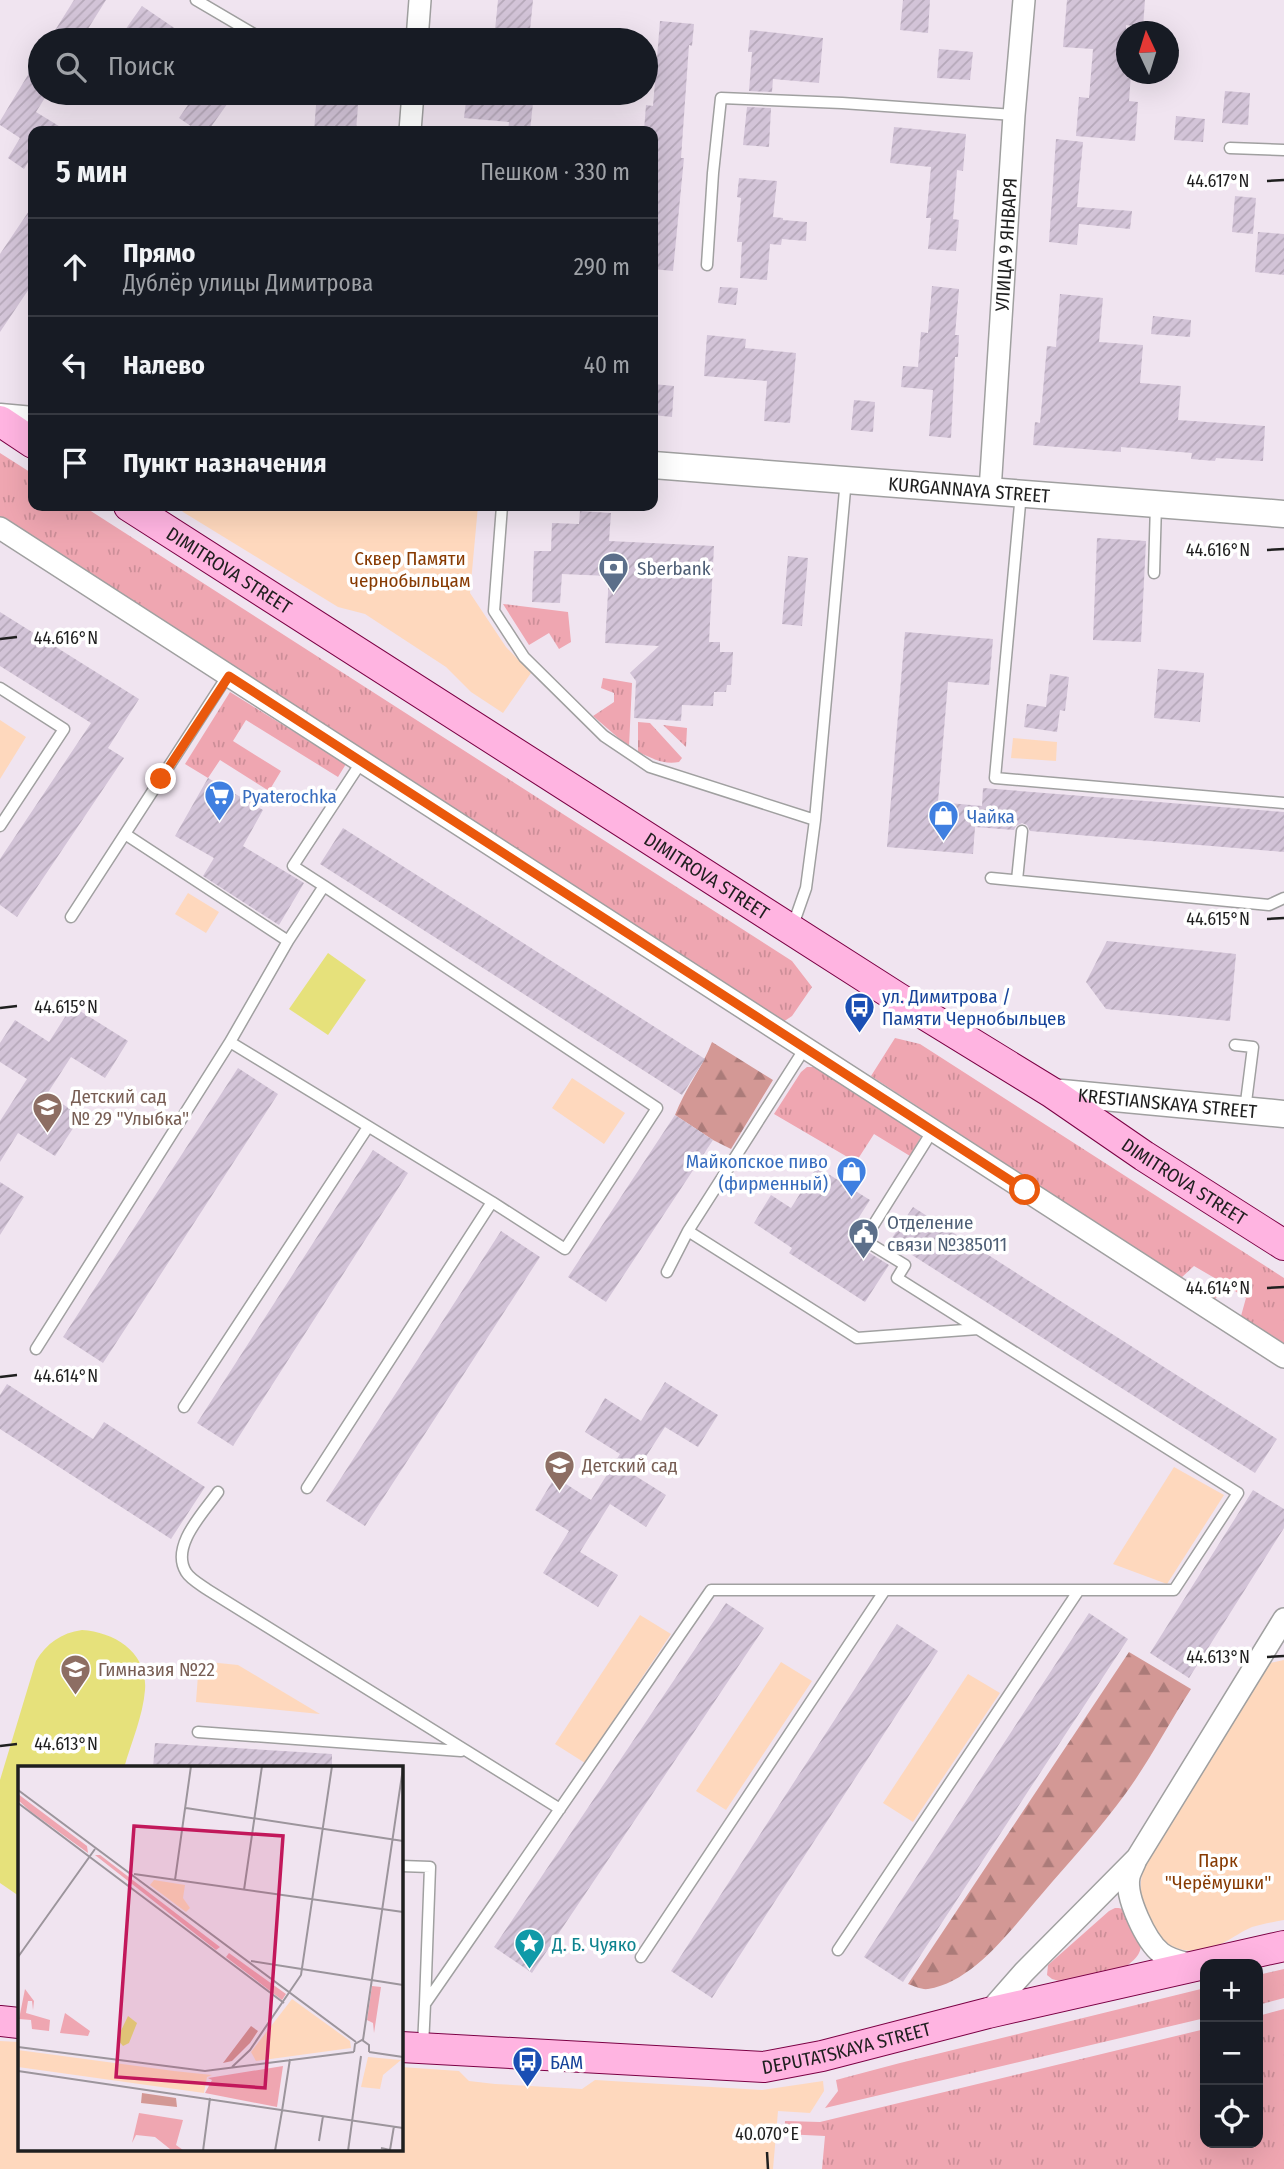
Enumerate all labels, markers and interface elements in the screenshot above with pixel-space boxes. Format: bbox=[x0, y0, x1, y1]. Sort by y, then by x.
north arrow bbox=[1116, 21, 1179, 84]
search box bbox=[28, 28, 658, 105]
icon: search bbox=[52, 48, 90, 86]
text: Поиск bbox=[108, 51, 175, 82]
text: 5 мин bbox=[56, 154, 127, 190]
text: Пешком · 330 m bbox=[480, 158, 630, 186]
text: 44.617°N bbox=[1186, 170, 1250, 192]
street label: УЛИЦА 9 ЯНВАРЯ bbox=[990, 177, 1021, 313]
text: Прямо bbox=[123, 238, 195, 269]
icon: ahead bbox=[56, 248, 94, 286]
text: 290 m bbox=[574, 253, 630, 281]
text: Дублёр улицы Димитрова bbox=[123, 269, 373, 297]
icon: left bbox=[56, 346, 94, 384]
text: Налево bbox=[123, 350, 205, 381]
text: 40 m bbox=[584, 351, 630, 379]
icon: arrive bbox=[56, 444, 94, 482]
text: Пункт назначения bbox=[123, 448, 327, 479]
street label: KURGANNAYA STREET bbox=[887, 472, 1051, 507]
street label: DIMITROVA STREET bbox=[162, 522, 296, 619]
text: 44.616°N bbox=[1186, 539, 1250, 561]
park label: Сквер Памяти чернобыльцам bbox=[350, 547, 470, 592]
bank icon: Sberbank bbox=[597, 551, 631, 595]
place label: Sberbank bbox=[637, 557, 711, 580]
text: 44.616°N bbox=[34, 627, 98, 649]
route end bbox=[145, 763, 176, 794]
supermarket icon: Pyaterochka bbox=[202, 779, 236, 823]
place label: Pyaterochka bbox=[242, 785, 337, 808]
shop icon: Чайка bbox=[927, 799, 961, 843]
place label: Чайка bbox=[967, 805, 1015, 828]
street label: DIMITROVA STREET bbox=[640, 827, 774, 924]
text: 44.615°N bbox=[1186, 908, 1250, 930]
place label: ул. Димитрова / Памяти Чернобыльцев bbox=[882, 985, 1066, 1030]
bus stop icon: ул. Димитрова / Памяти Чернобыльцев bbox=[842, 990, 876, 1034]
text: 44.615°N bbox=[34, 996, 98, 1018]
street label: KRESTIANSKAYA STREET bbox=[1077, 1083, 1258, 1123]
place label: Детский сад № 29 "Улыбка" bbox=[70, 1085, 189, 1130]
school or university icon: Детский сад № 29 "Улыбка" bbox=[31, 1090, 65, 1134]
street label: DIMITROVA STREET bbox=[1117, 1133, 1251, 1230]
place label: Майкопское пиво (фирменный) bbox=[686, 1150, 828, 1195]
shop icon: Майкопское пиво (фирменный) bbox=[834, 1155, 868, 1199]
route start bbox=[1009, 1174, 1040, 1205]
place label: Отделение связи №385011 bbox=[887, 1211, 1007, 1256]
public building icon: Отделение связи №385011 bbox=[847, 1216, 881, 1260]
text: 44.614°N bbox=[1186, 1277, 1250, 1299]
text: 44.614°N bbox=[34, 1365, 98, 1387]
school or university icon: Детский сад bbox=[542, 1448, 576, 1492]
place label: Детский сад bbox=[581, 1454, 678, 1477]
text: 44.613°N bbox=[1186, 1646, 1250, 1668]
school or university icon: Гимназия №22 bbox=[58, 1652, 92, 1696]
place label: Гимназия №22 bbox=[98, 1658, 215, 1681]
text: 44.613°N bbox=[34, 1733, 98, 1755]
inset map bbox=[18, 1766, 402, 2152]
park label: Парк "Черёмушки" bbox=[1165, 1849, 1271, 1894]
place icon: Д. Б. Чуяко bbox=[512, 1927, 546, 1971]
place label: Д. Б. Чуяко bbox=[551, 1933, 636, 1956]
map controls bbox=[1200, 1959, 1263, 2148]
button: + bbox=[1200, 1959, 1263, 2022]
street label: DEPUTATSKAYA STREET bbox=[760, 2017, 933, 2079]
button: − bbox=[1200, 2022, 1263, 2085]
bus stop icon: БАМ bbox=[510, 2045, 544, 2089]
place label: БАМ bbox=[550, 2051, 583, 2074]
button: locate bbox=[1200, 2085, 1263, 2148]
text: 40.070°E bbox=[735, 2123, 799, 2145]

